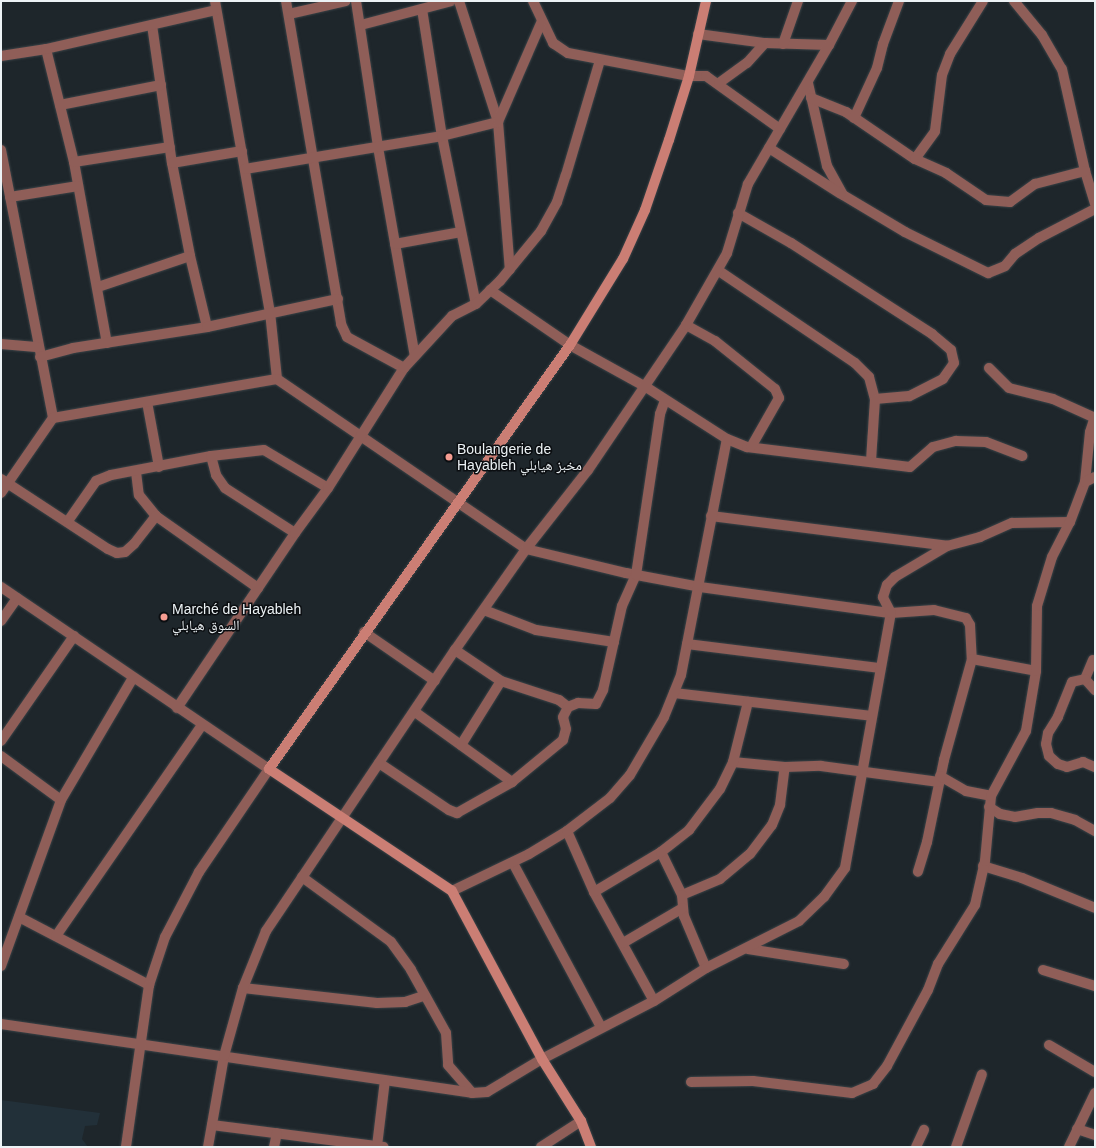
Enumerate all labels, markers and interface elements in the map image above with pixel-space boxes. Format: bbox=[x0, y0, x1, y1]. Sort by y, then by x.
place label: Boulangerie de Hayableh مخبز هيابلي bbox=[457, 441, 582, 474]
marker: Boulangerie de Hayableh مخبز هيابلي bbox=[444, 452, 454, 462]
place label: Marché de Hayableh السوق هيابلي bbox=[172, 601, 301, 634]
marker: Marché de Hayableh السوق هيابلي bbox=[159, 612, 169, 622]

